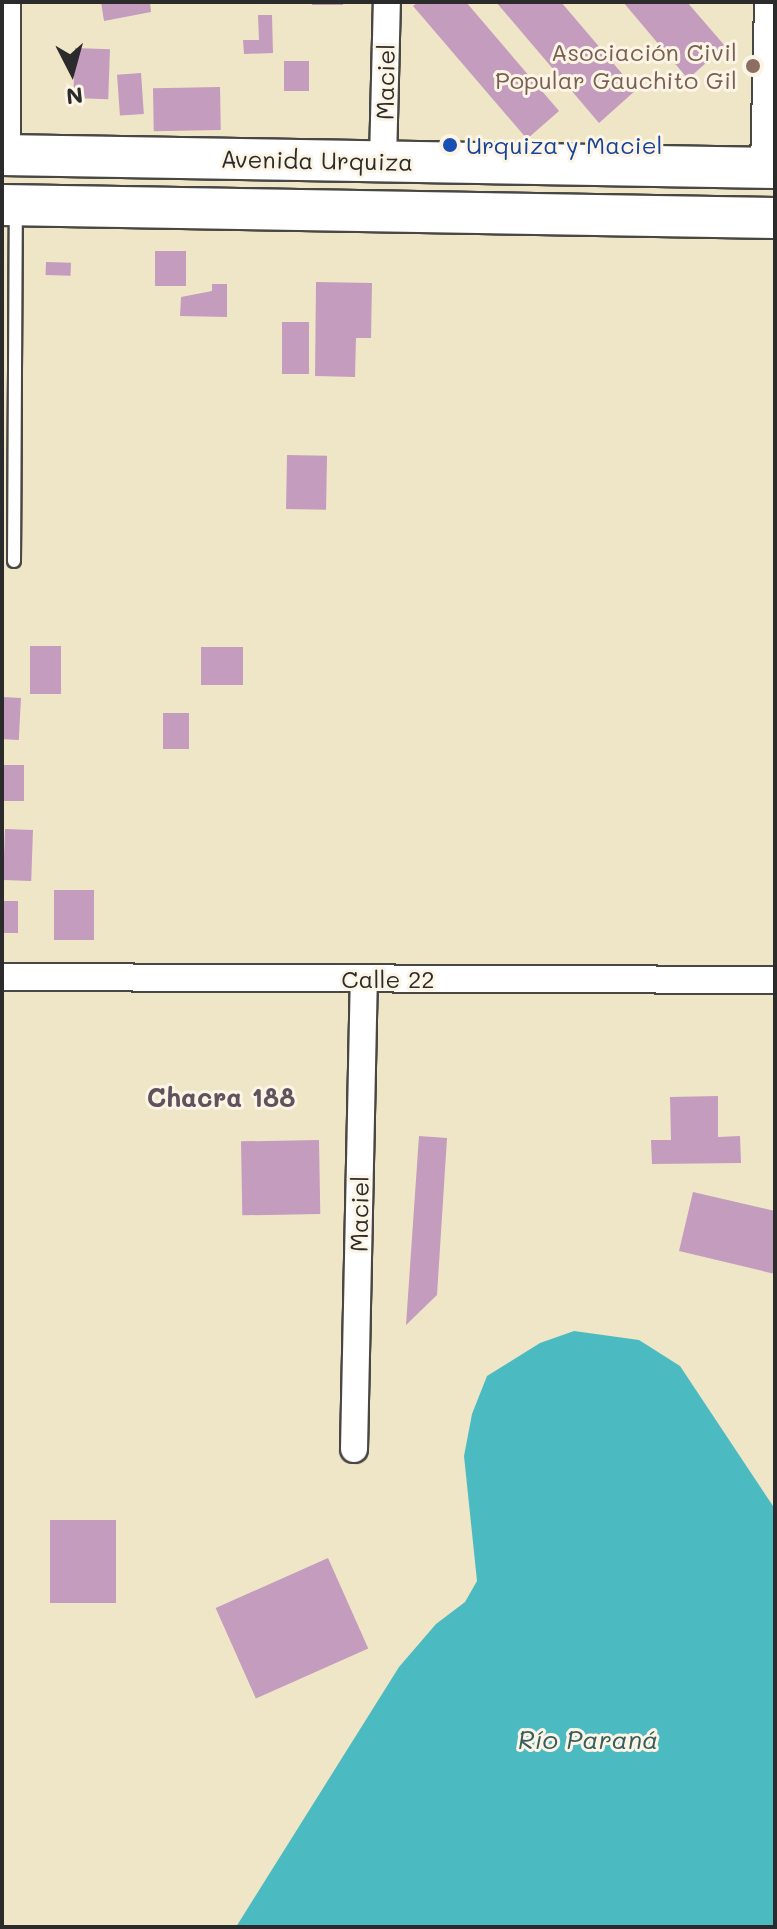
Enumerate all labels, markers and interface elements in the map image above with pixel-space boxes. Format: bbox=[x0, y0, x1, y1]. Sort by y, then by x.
north arrow bbox=[32, 32, 112, 112]
place label: Asociación Civil Popular Gauchito Gil bbox=[495, 38, 737, 94]
street label: Maciel bbox=[370, 44, 400, 120]
marker: Asociación Civil Popular Gauchito Gil bbox=[744, 57, 762, 75]
text: N bbox=[65, 81, 84, 112]
place label: Urquiza y Maciel bbox=[466, 131, 663, 159]
marker: Urquiza y Maciel bbox=[441, 136, 459, 154]
street label: Avenida Urquiza bbox=[221, 144, 413, 176]
street label: Calle 22 bbox=[341, 965, 435, 993]
district label: Chacra 188 bbox=[147, 1082, 295, 1114]
street label: Maciel bbox=[344, 1176, 374, 1252]
water label: Río Paraná bbox=[518, 1724, 658, 1756]

